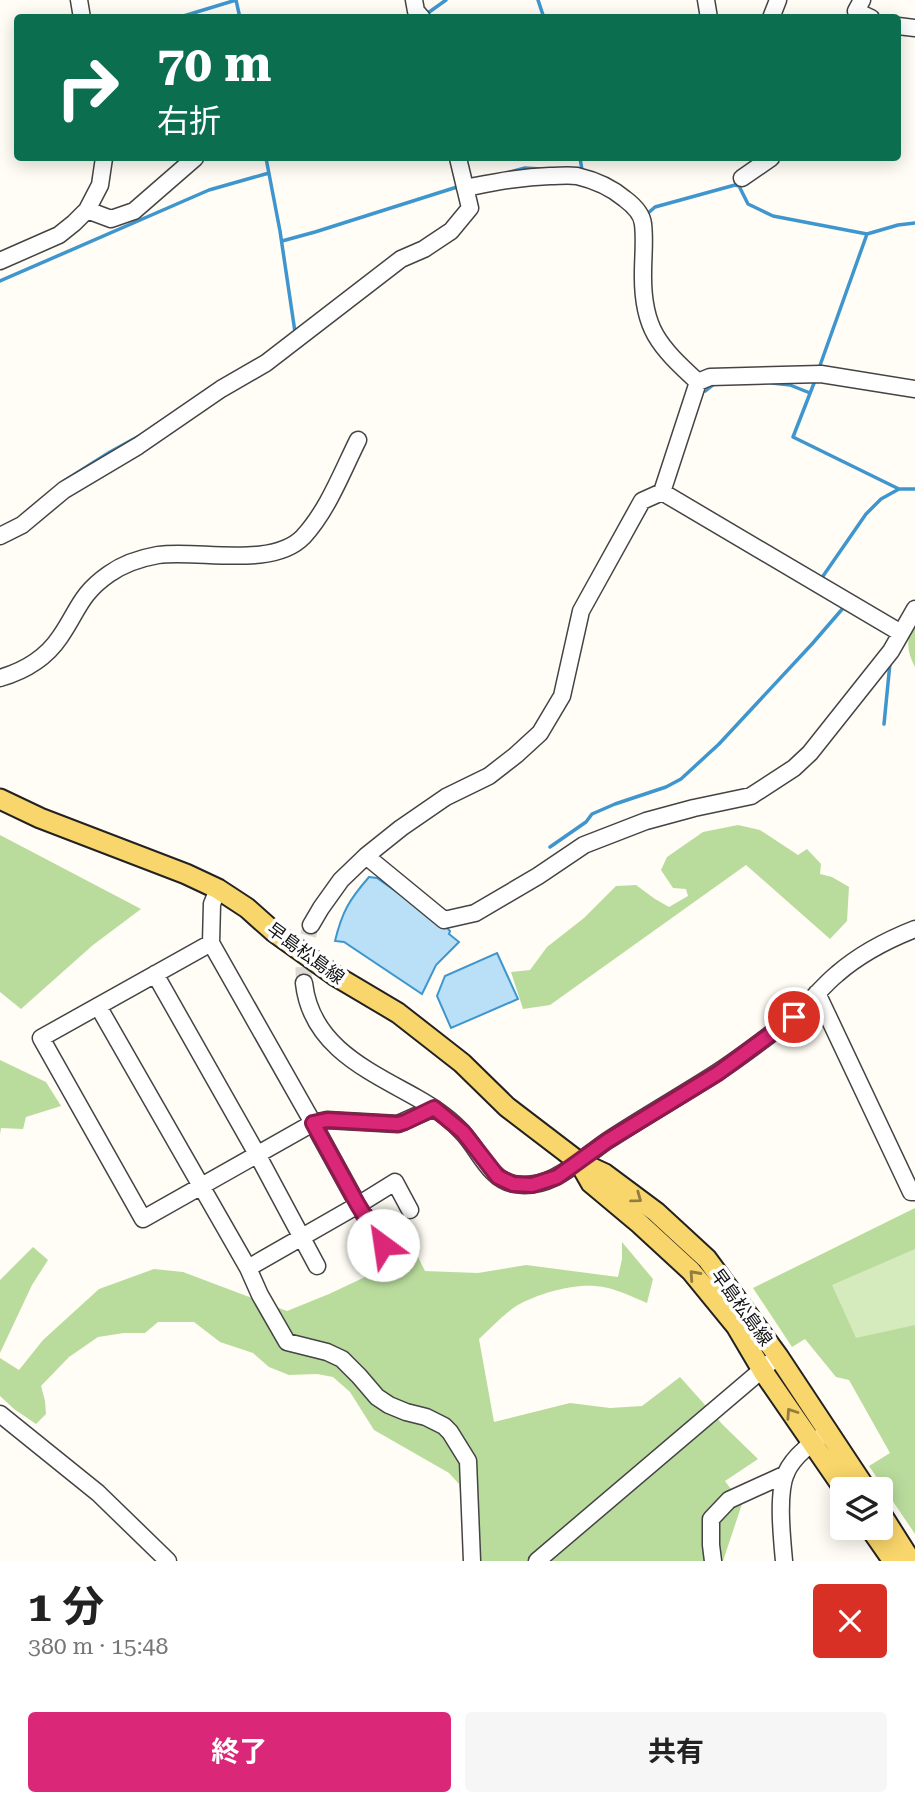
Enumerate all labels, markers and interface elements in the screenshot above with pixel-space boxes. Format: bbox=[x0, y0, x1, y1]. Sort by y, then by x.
text: 70 m bbox=[157, 36, 272, 93]
icon: right bbox=[42, 42, 133, 133]
text: 右折 bbox=[157, 102, 221, 140]
street label: 早島松島線 bbox=[263, 918, 349, 988]
pin bbox=[764, 987, 824, 1047]
icon: arrive bbox=[775, 998, 813, 1036]
one-way arrow bbox=[629, 1189, 641, 1202]
position arrow bbox=[346, 1208, 420, 1282]
street label: 早島松島線 bbox=[707, 1264, 777, 1350]
one-way arrow bbox=[689, 1270, 702, 1283]
one-way arrow bbox=[787, 1407, 800, 1420]
map controls bbox=[830, 1477, 893, 1540]
button: layers bbox=[830, 1477, 893, 1540]
text: 1 分 bbox=[28, 1582, 104, 1631]
button: close bbox=[813, 1584, 887, 1658]
text: 380 m · 15:48 bbox=[28, 1633, 168, 1660]
button: 終了 bbox=[28, 1712, 451, 1792]
button: 共有 bbox=[465, 1712, 887, 1792]

